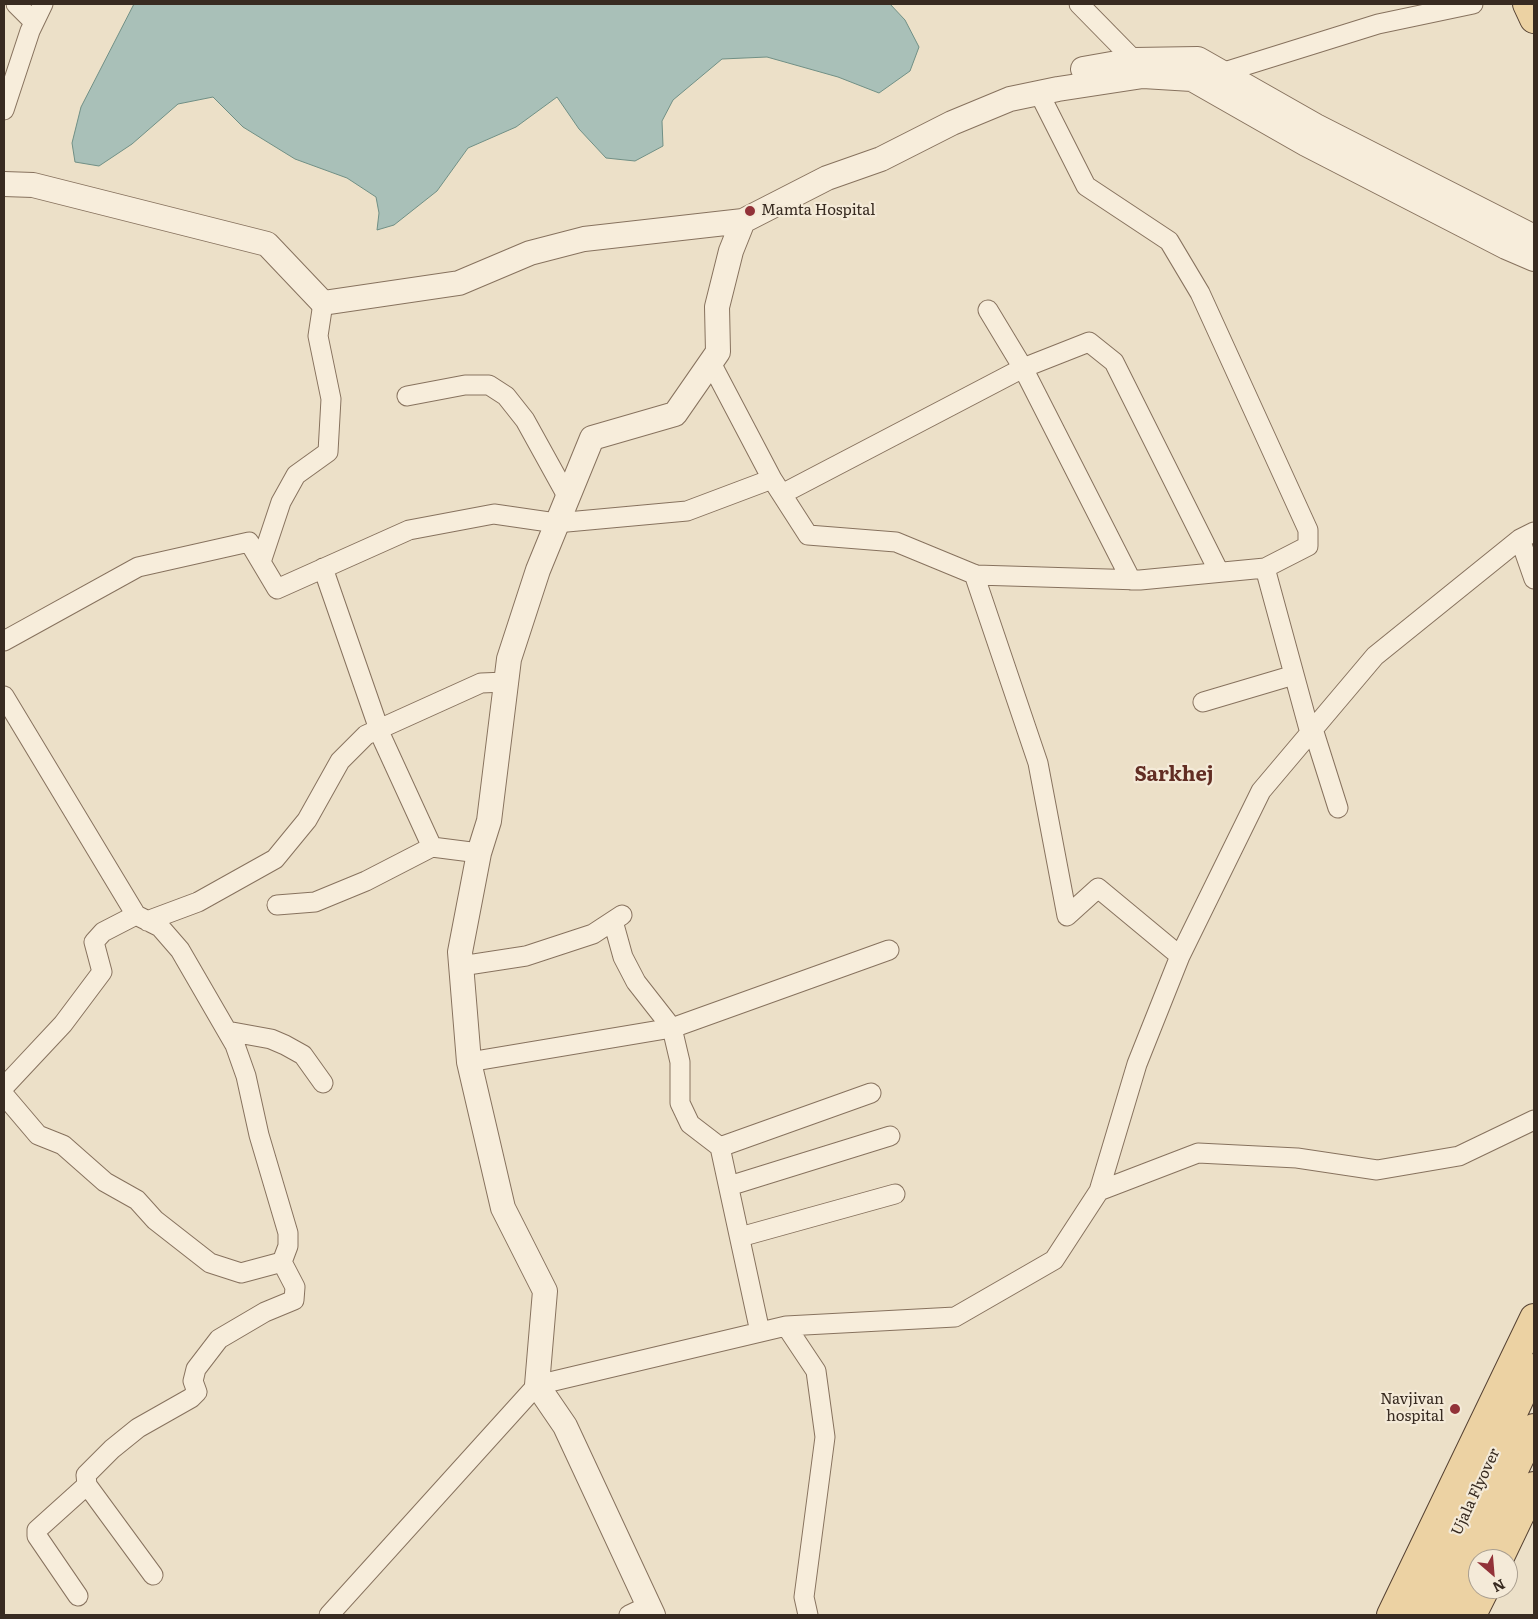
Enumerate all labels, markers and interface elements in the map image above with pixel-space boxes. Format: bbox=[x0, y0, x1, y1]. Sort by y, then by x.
place label: Mamta Hospital bbox=[761, 202, 875, 220]
marker: Mamta Hospital bbox=[743, 204, 757, 218]
district label: Sarkhej bbox=[1134, 763, 1214, 787]
place label: Navjivan hospital bbox=[1380, 1391, 1444, 1426]
marker: Navjivan hospital bbox=[1448, 1402, 1462, 1416]
street label: Ujala Flyover bbox=[1448, 1446, 1504, 1538]
north arrow bbox=[1468, 1549, 1518, 1599]
text: N bbox=[1490, 1575, 1509, 1598]

